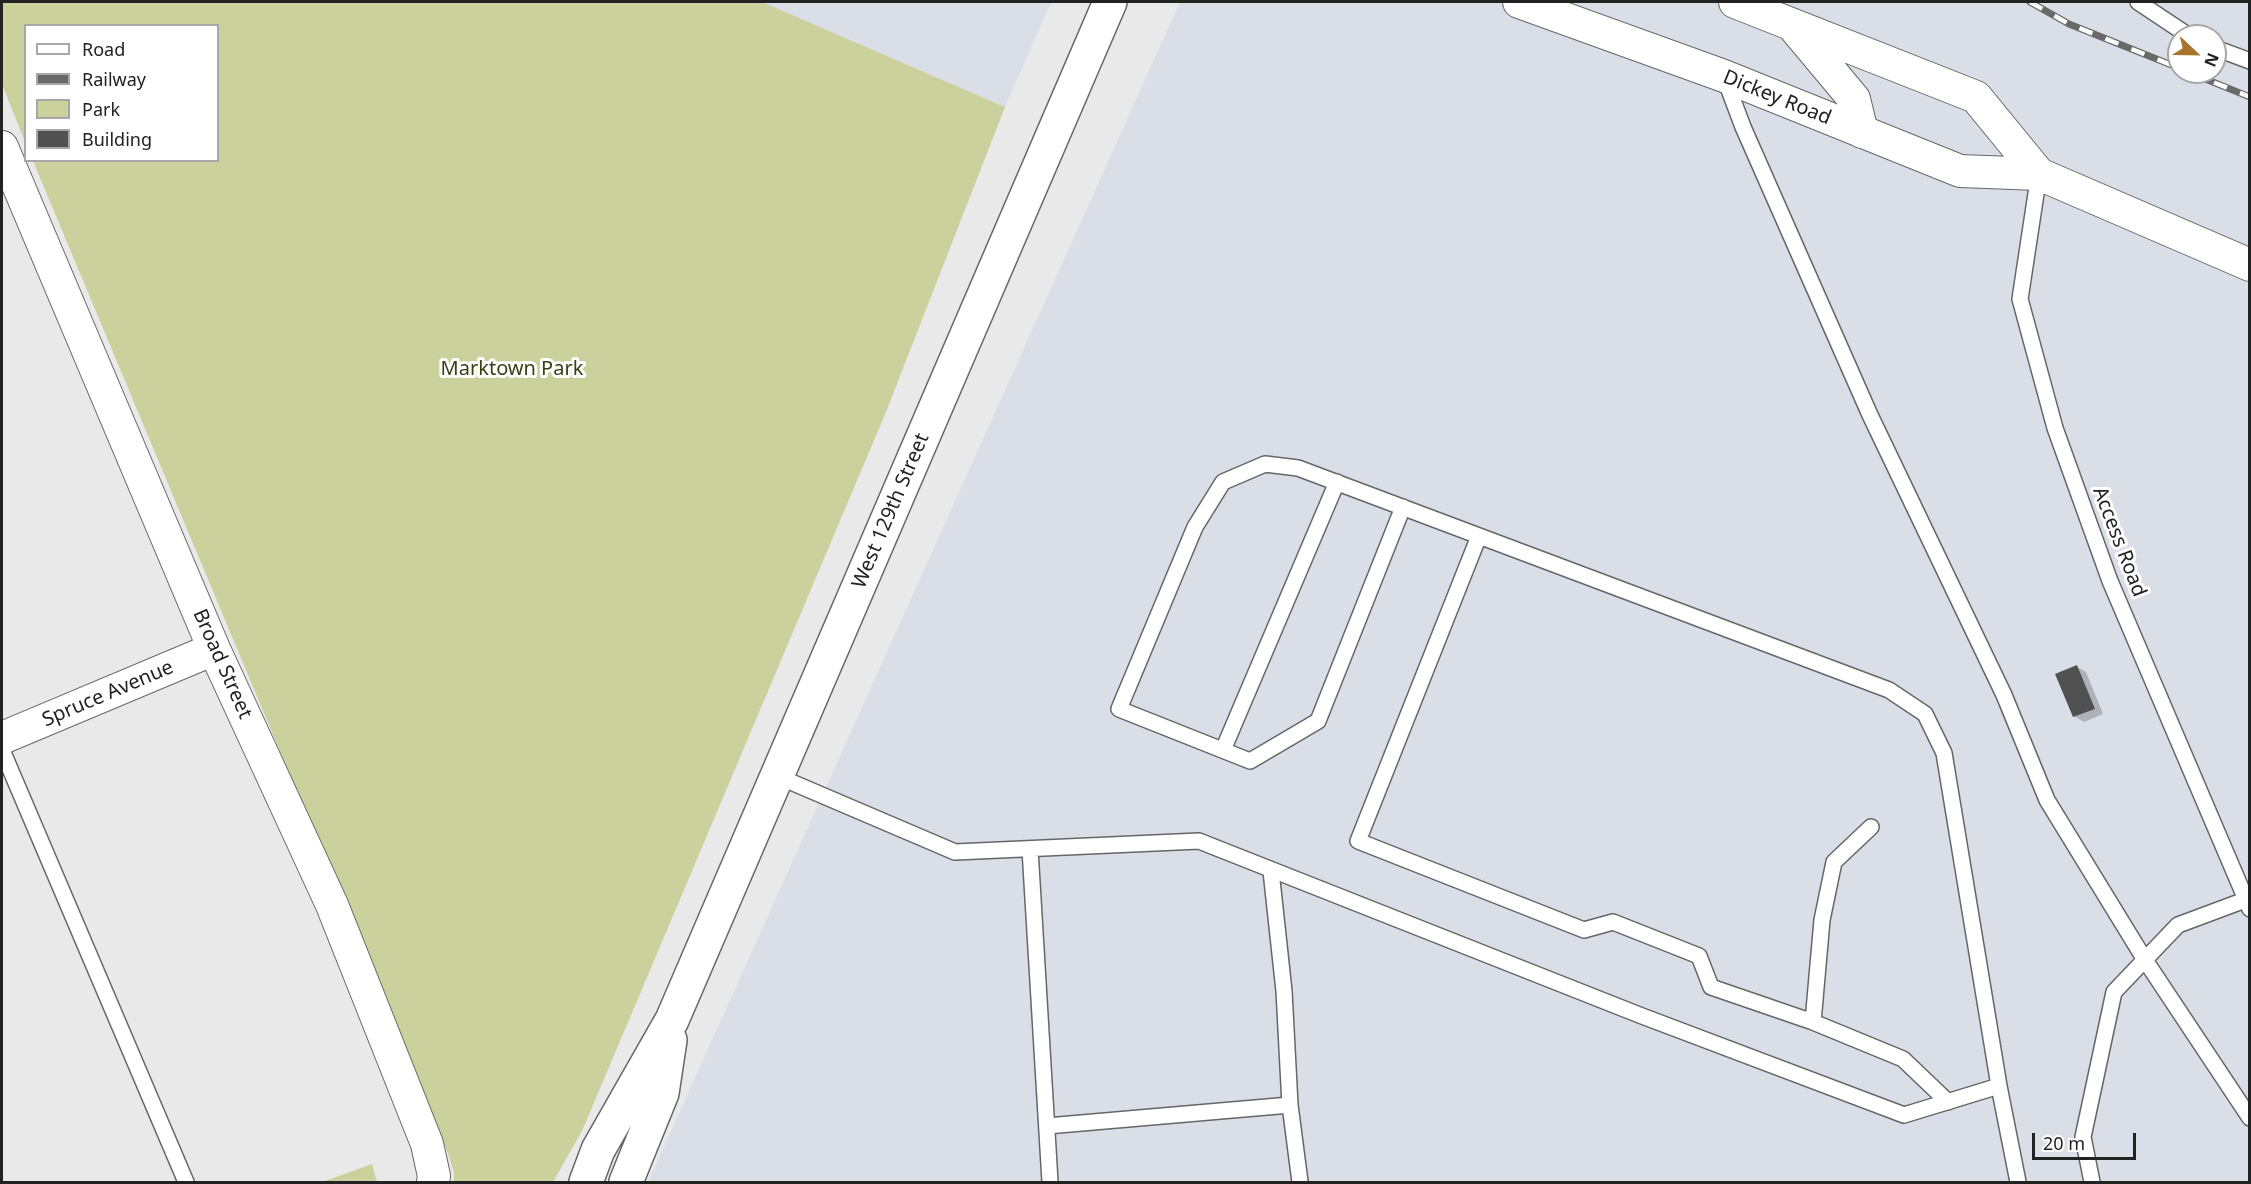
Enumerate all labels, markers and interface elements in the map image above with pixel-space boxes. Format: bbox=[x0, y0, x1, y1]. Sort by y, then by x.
legend bbox=[24, 24, 219, 162]
north arrow bbox=[2167, 24, 2227, 84]
text: Road bbox=[82, 37, 125, 61]
text: N bbox=[2199, 50, 2224, 70]
street label: Dickey Road bbox=[1719, 65, 1835, 131]
text: Railway bbox=[82, 67, 146, 91]
text: Park bbox=[82, 97, 120, 121]
text: Building bbox=[82, 127, 152, 151]
park label: Marktown Park bbox=[441, 357, 583, 381]
street label: West 129th Street bbox=[847, 430, 935, 592]
street label: Access Road bbox=[2087, 484, 2151, 600]
street label: Broad Street bbox=[187, 605, 257, 723]
street label: Spruce Avenue bbox=[39, 656, 177, 732]
scale bar bbox=[2035, 1121, 2138, 1159]
text: 20 m bbox=[2043, 1131, 2085, 1155]

